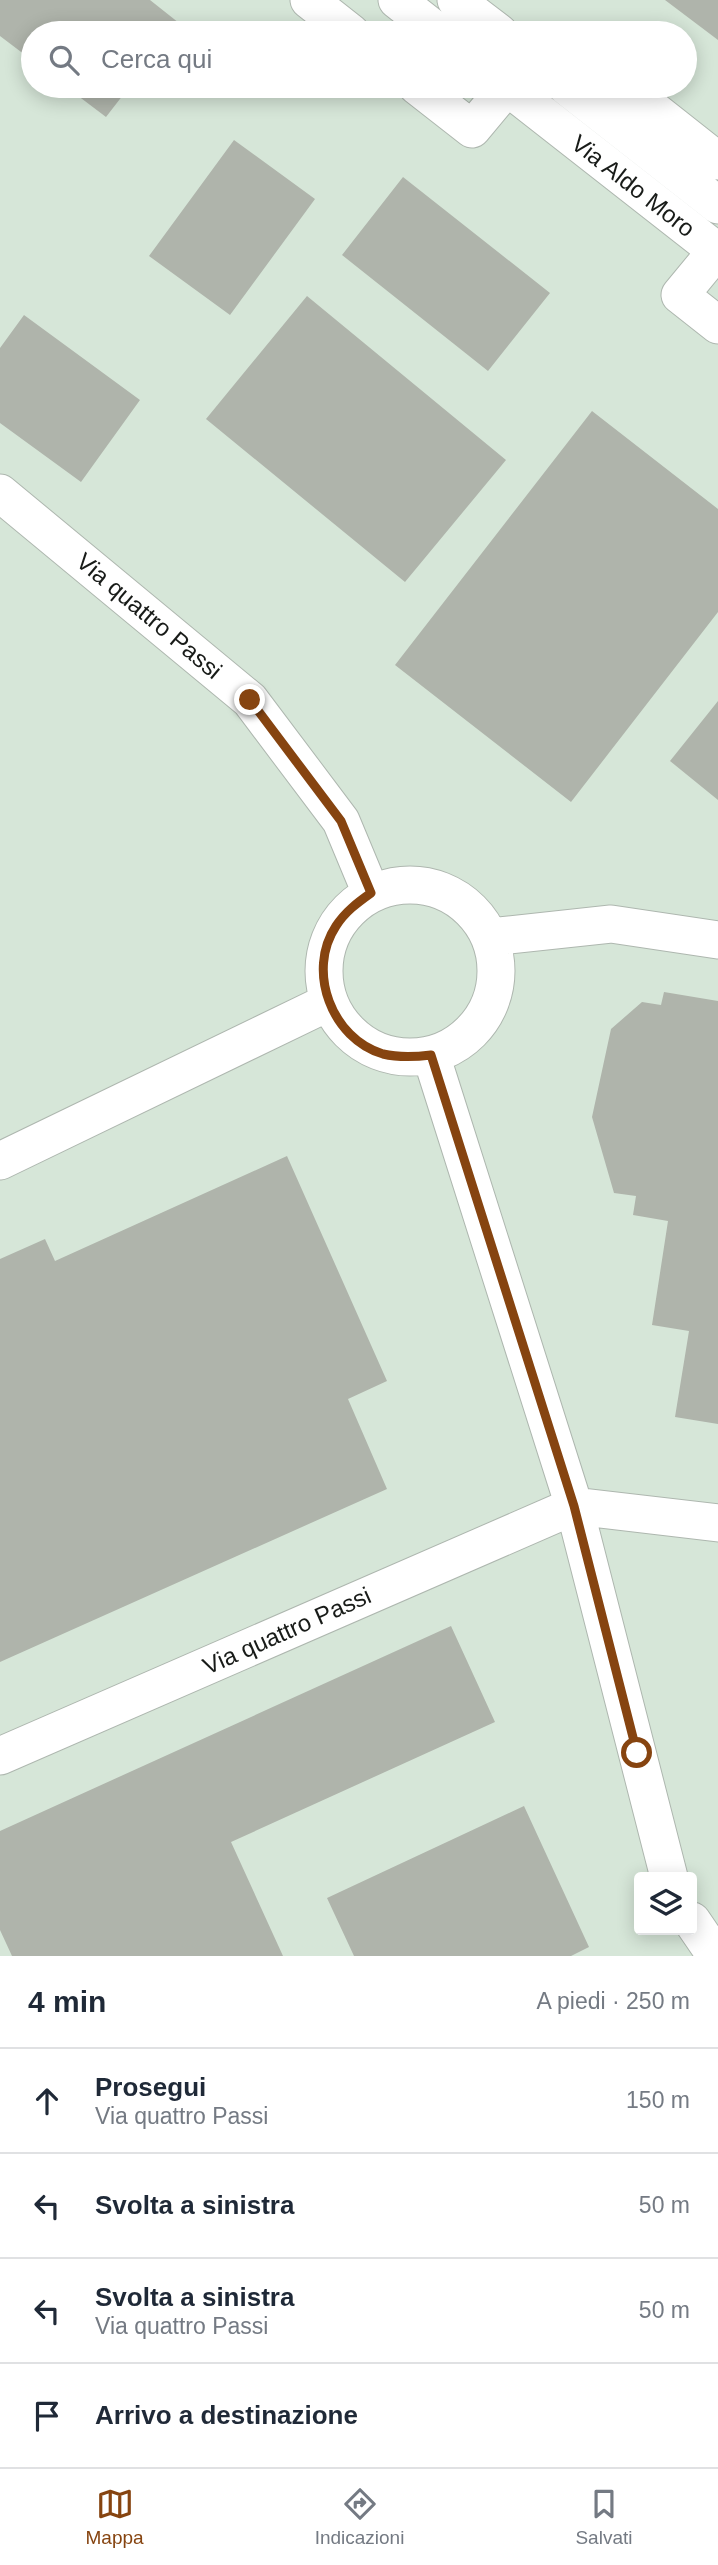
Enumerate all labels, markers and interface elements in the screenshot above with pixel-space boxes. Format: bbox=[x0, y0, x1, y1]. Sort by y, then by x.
search box bbox=[21, 21, 697, 98]
icon: search bbox=[45, 41, 83, 79]
text: Cerca qui bbox=[101, 44, 212, 74]
street label: Via Aldo Moro bbox=[566, 129, 700, 242]
street label: Via quattro Passi bbox=[71, 547, 227, 684]
route end bbox=[234, 684, 265, 715]
street label: Via quattro Passi bbox=[199, 1581, 375, 1680]
route start bbox=[621, 1737, 652, 1768]
map controls bbox=[634, 1872, 697, 1935]
button: layers bbox=[634, 1872, 697, 1935]
text: 4 min bbox=[28, 1985, 106, 2018]
text: A piedi · 250 m bbox=[537, 1988, 690, 2014]
text: Prosegui bbox=[95, 2072, 206, 2102]
icon: ahead bbox=[28, 2082, 66, 2120]
text: 150 m bbox=[626, 2087, 690, 2113]
text: Via quattro Passi bbox=[95, 2103, 268, 2129]
icon: left bbox=[28, 2187, 66, 2225]
text: Svolta a sinistra bbox=[95, 2190, 294, 2220]
text: 50 m bbox=[639, 2192, 690, 2218]
text: Svolta a sinistra bbox=[95, 2282, 294, 2312]
icon: left bbox=[28, 2292, 66, 2330]
text: 50 m bbox=[639, 2297, 690, 2323]
text: Via quattro Passi bbox=[95, 2313, 268, 2339]
icon: arrive bbox=[28, 2397, 66, 2435]
text: Arrivo a destinazione bbox=[95, 2400, 358, 2430]
tab: Mappa bbox=[86, 2485, 144, 2549]
tab: Indicazioni bbox=[315, 2485, 404, 2549]
tab: Salvati bbox=[575, 2485, 632, 2549]

